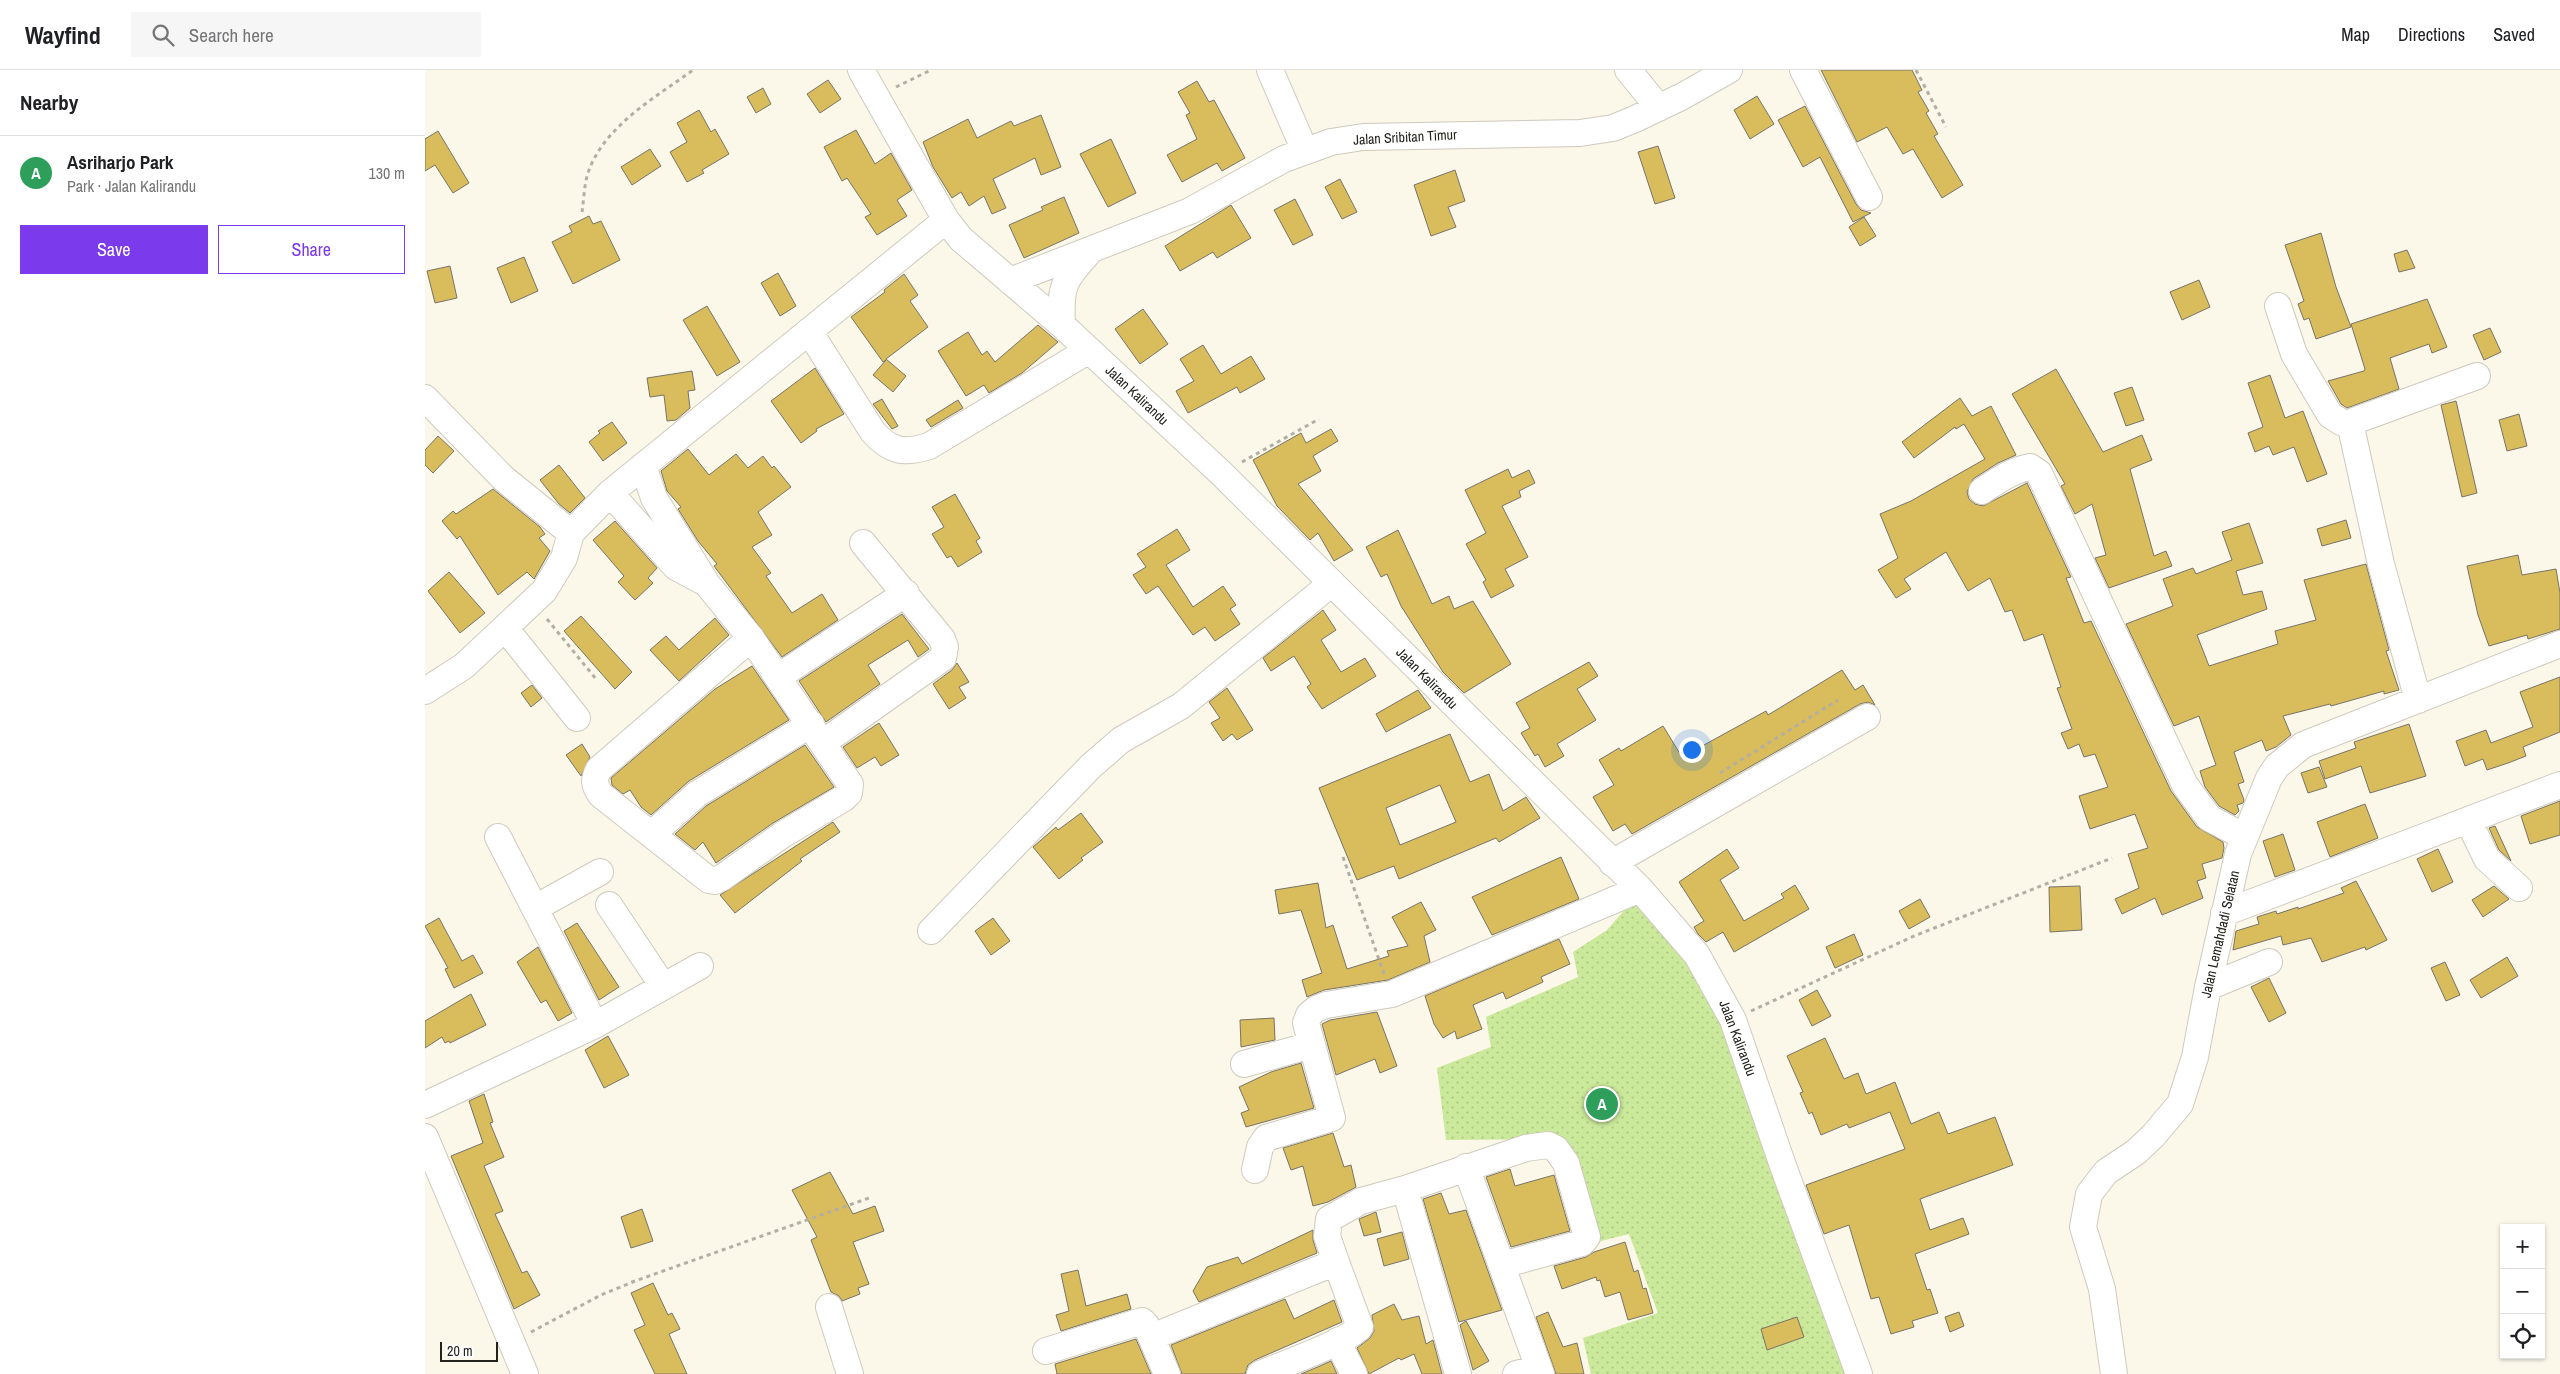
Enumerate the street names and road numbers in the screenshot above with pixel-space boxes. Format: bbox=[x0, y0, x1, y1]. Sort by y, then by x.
street label: Jalan Sribitan Timur bbox=[1353, 125, 1457, 149]
street label: Jalan Kalirandu bbox=[1102, 361, 1172, 429]
street label: Jalan Kalirandu bbox=[1392, 643, 1462, 713]
street label: Jalan Lemahdadi Selatan bbox=[2197, 869, 2243, 999]
street label: Jalan Kalirandu bbox=[1715, 998, 1761, 1078]

